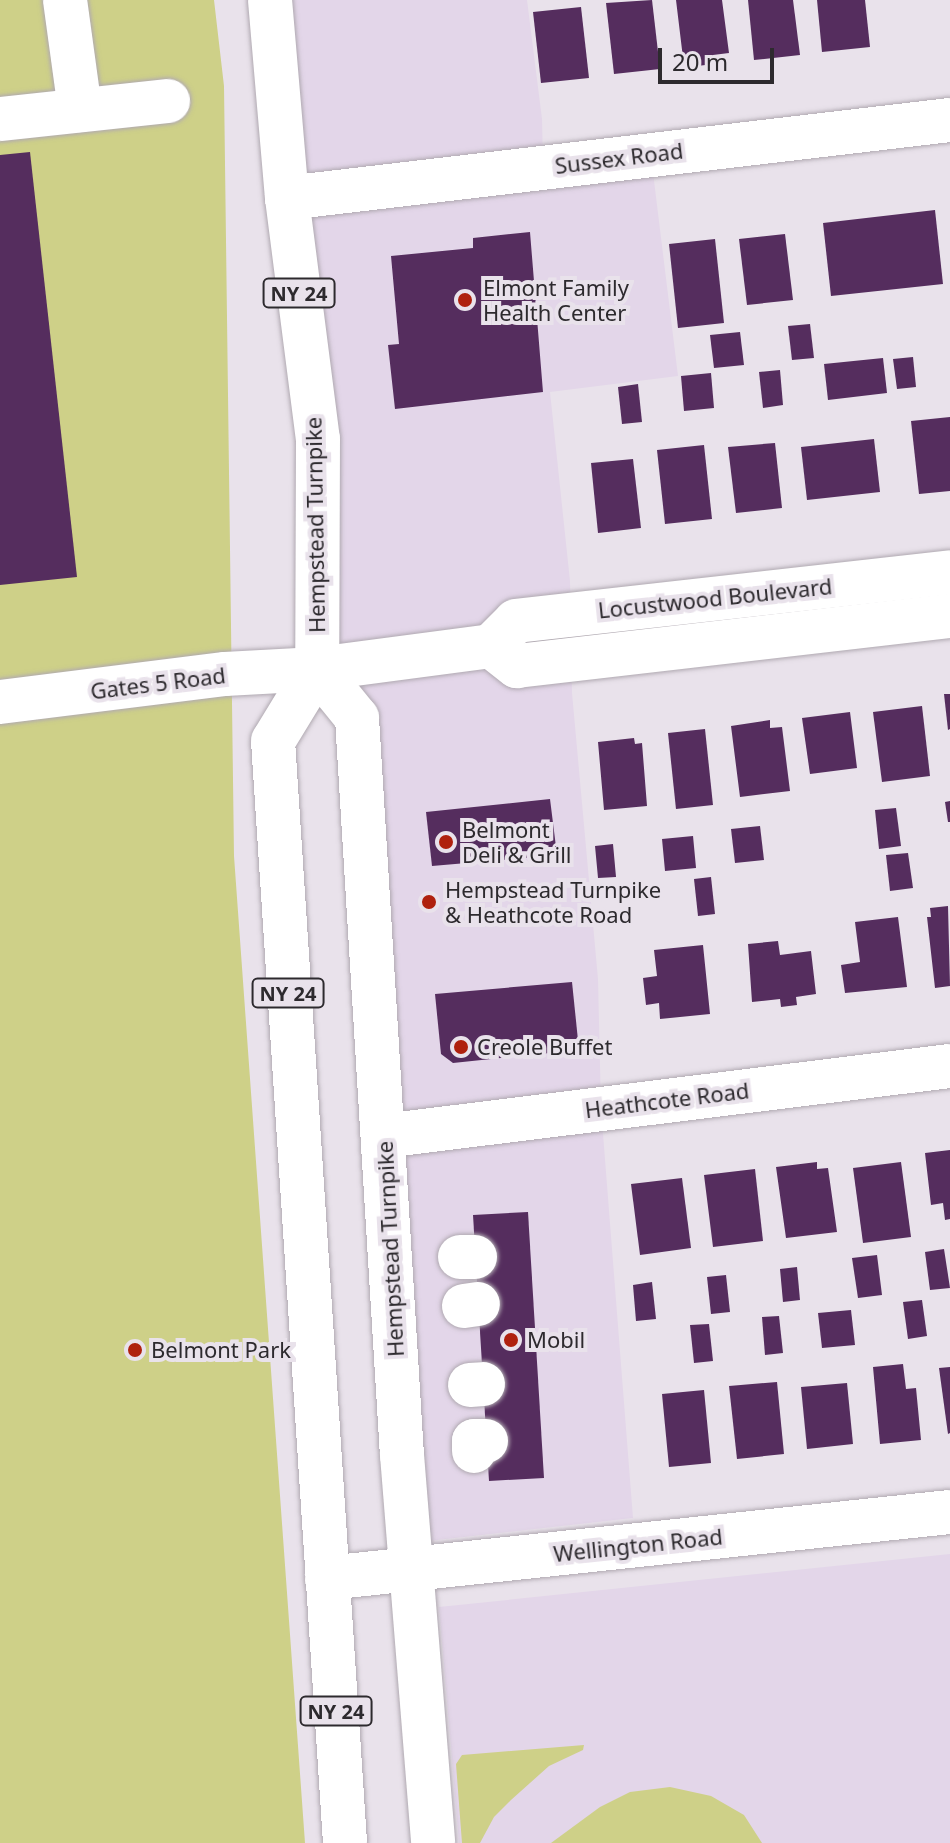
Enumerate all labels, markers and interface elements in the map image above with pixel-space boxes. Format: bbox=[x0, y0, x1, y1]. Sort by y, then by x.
scale bar bbox=[662, 32, 778, 82]
text: 20 m bbox=[672, 45, 728, 78]
street label: Sussex Road bbox=[553, 137, 685, 179]
place label: Elmont Family Health Center bbox=[483, 274, 629, 326]
road number: NY 24 bbox=[261, 277, 337, 309]
marker: Elmont Family Health Center bbox=[454, 289, 476, 311]
street label: Hempstead Turnpike bbox=[300, 417, 330, 633]
street label: Locustwood Boulevard bbox=[597, 573, 833, 623]
street label: Gates 5 Road bbox=[89, 662, 227, 704]
place label: Belmont Deli & Grill bbox=[462, 816, 571, 868]
marker: Belmont Deli & Grill bbox=[437, 833, 455, 851]
place label: Hempstead Turnpike & Heathcote Road bbox=[445, 876, 661, 928]
marker: Hempstead Turnpike & Heathcote Road bbox=[420, 893, 438, 911]
road number: NY 24 bbox=[250, 977, 326, 1009]
place label: Creole Buffet bbox=[477, 1034, 612, 1060]
marker: Creole Buffet bbox=[452, 1038, 470, 1056]
street label: Heathcote Road bbox=[583, 1077, 751, 1123]
street label: Hempstead Turnpike bbox=[371, 1140, 409, 1358]
place label: Mobil bbox=[527, 1327, 585, 1353]
marker: Mobil bbox=[502, 1331, 520, 1349]
place label: Belmont Park bbox=[151, 1337, 291, 1363]
marker: Belmont Park bbox=[126, 1341, 144, 1359]
street label: Wellington Road bbox=[552, 1523, 724, 1567]
road number: NY 24 bbox=[298, 1695, 374, 1727]

